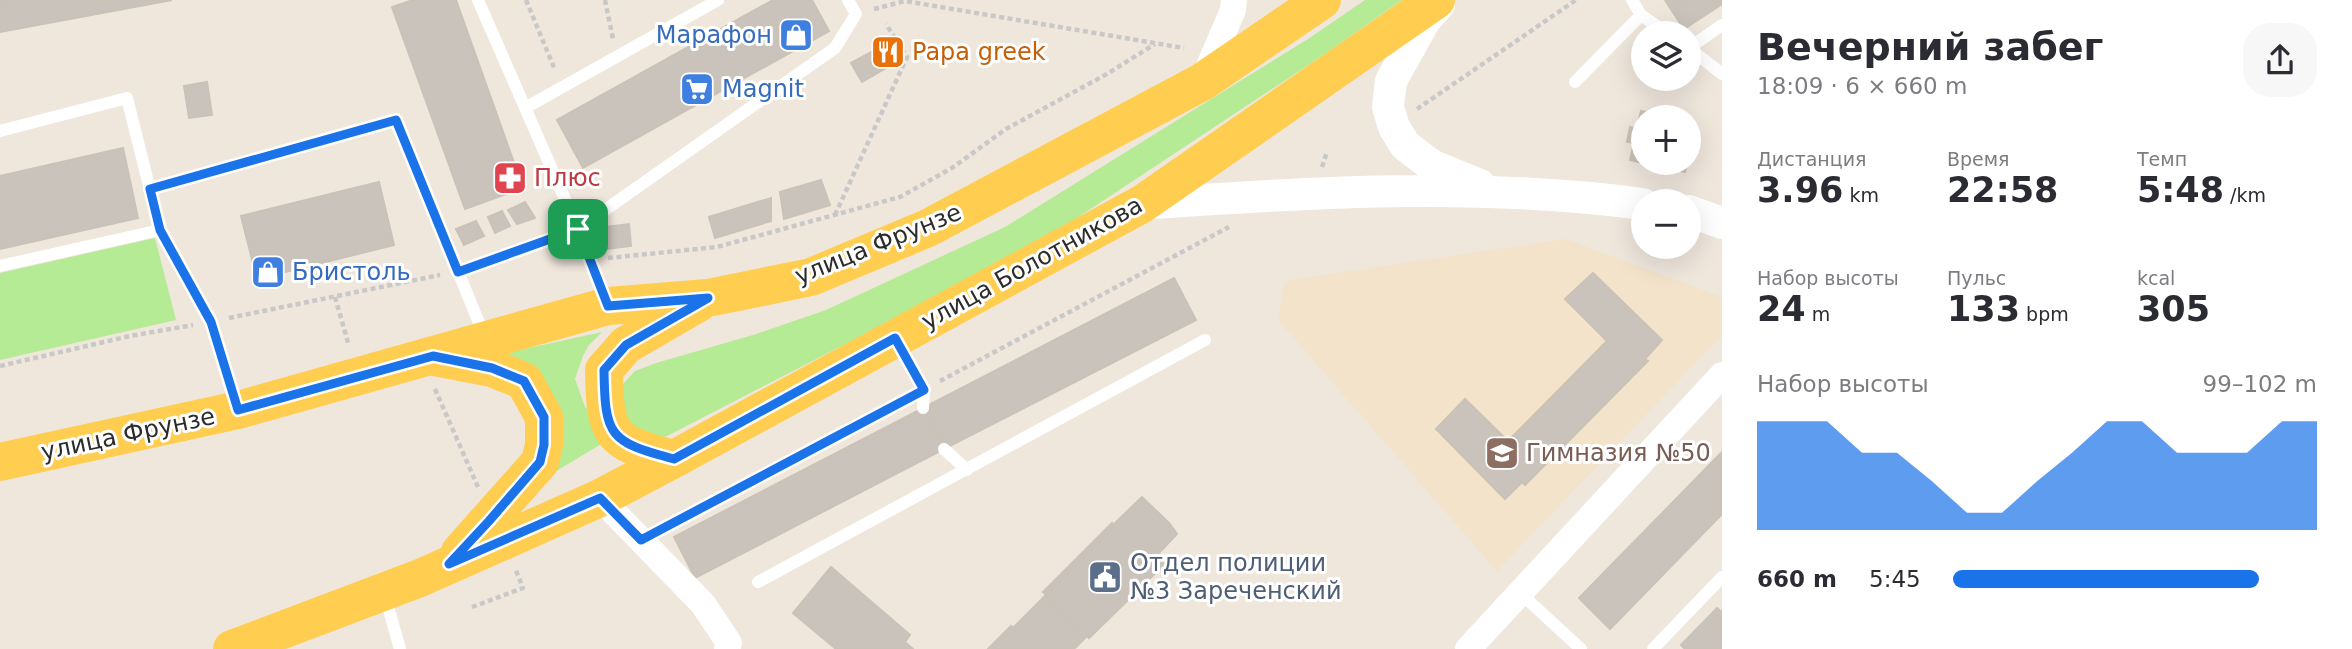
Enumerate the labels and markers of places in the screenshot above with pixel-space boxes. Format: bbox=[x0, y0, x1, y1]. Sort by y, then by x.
shop icon: Марафон bbox=[777, 16, 815, 54]
place label: Марафон bbox=[656, 21, 772, 49]
restaurant icon: Papa greek bbox=[869, 33, 907, 71]
place label: Papa greek bbox=[912, 38, 1046, 66]
supermarket icon: Magnit bbox=[678, 70, 716, 108]
place label: Magnit bbox=[722, 75, 804, 103]
pharmacy icon: Плюс bbox=[491, 159, 529, 197]
place label: Плюс bbox=[534, 164, 601, 192]
pin bbox=[548, 199, 608, 259]
shop icon: Бристоль bbox=[249, 253, 287, 291]
place label: Бристоль bbox=[292, 258, 411, 286]
school or university icon: Гимназия №50 bbox=[1483, 434, 1521, 472]
place label: Гимназия №50 bbox=[1526, 439, 1711, 467]
place label: Отдел полиции №3 Зареченский bbox=[1130, 549, 1341, 605]
public building icon: Отдел полиции №3 Зареченский bbox=[1086, 558, 1124, 596]

